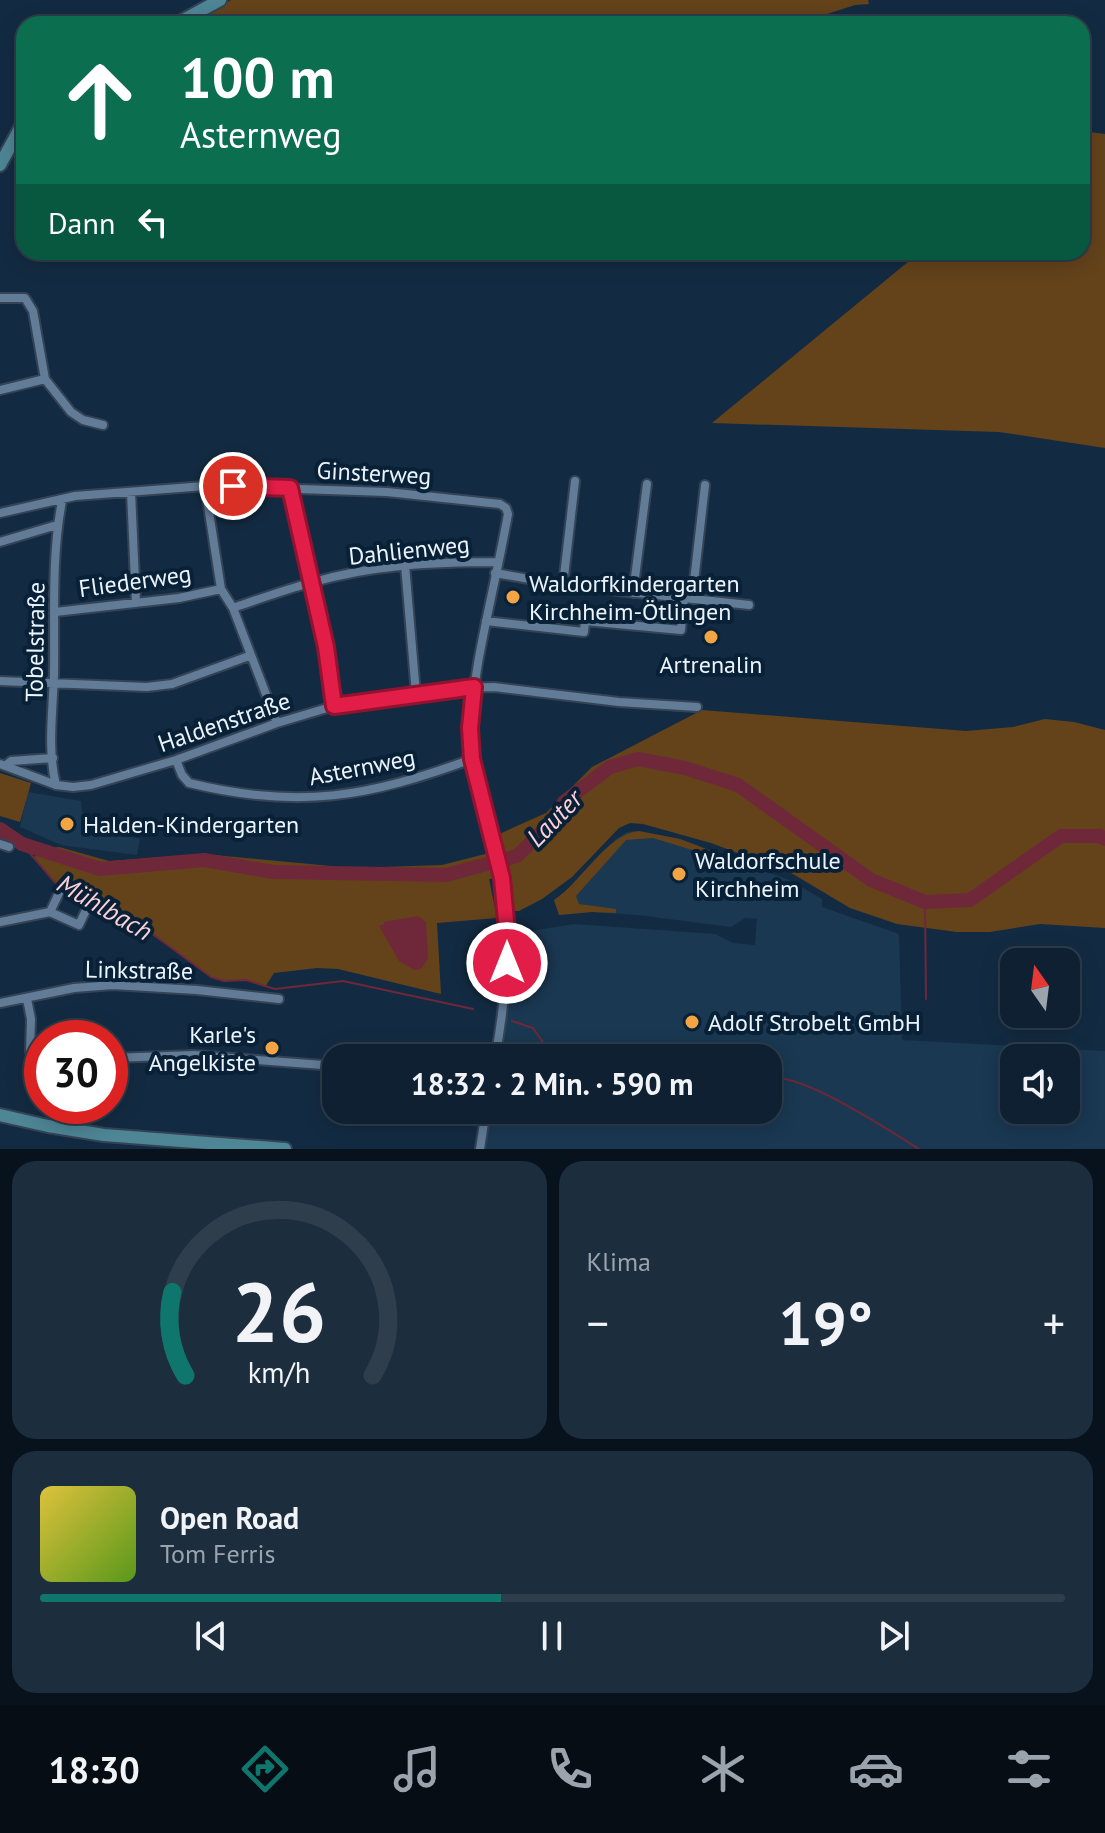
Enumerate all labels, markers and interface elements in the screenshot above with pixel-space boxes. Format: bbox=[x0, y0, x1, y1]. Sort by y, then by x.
text: 100 m bbox=[180, 41, 335, 113]
icon: ahead bbox=[48, 48, 152, 152]
text: Asternweg bbox=[180, 111, 342, 158]
icon: left bbox=[131, 200, 175, 244]
text: Dann bbox=[48, 203, 115, 242]
pin bbox=[199, 452, 267, 520]
street label: Ginsterweg bbox=[316, 455, 432, 491]
icon: arrive bbox=[211, 464, 255, 508]
street label: Dahlienweg bbox=[347, 528, 471, 572]
street label: Fliederweg bbox=[77, 558, 193, 604]
place label: Waldorfkindergarten Kirchheim-Ötlingen bbox=[529, 568, 740, 627]
street label: Tobelstraße bbox=[18, 582, 52, 702]
marker: Waldorfkindergarten Kirchheim-Ötlingen bbox=[504, 588, 522, 606]
marker: Artrenalin bbox=[702, 628, 720, 646]
place label: Artrenalin bbox=[659, 649, 763, 680]
street label: Haldenstraße bbox=[154, 685, 294, 759]
street label: Asternweg bbox=[306, 742, 418, 792]
water label: Lauter bbox=[519, 782, 590, 853]
place label: Halden-Kindergarten bbox=[83, 809, 299, 840]
marker: Halden-Kindergarten bbox=[58, 815, 76, 833]
place label: Waldorfschule Kirchheim bbox=[695, 845, 841, 904]
marker: Waldorfschule Kirchheim bbox=[670, 865, 688, 883]
water label: Mühlbach bbox=[51, 867, 159, 947]
position arrow bbox=[465, 921, 549, 1005]
north arrow bbox=[1000, 948, 1080, 1028]
map controls bbox=[1000, 948, 1080, 1124]
street label: Linkstraße bbox=[85, 954, 193, 986]
place label: Adolf Strobelt GmbH bbox=[708, 1007, 921, 1038]
marker: Adolf Strobelt GmbH bbox=[683, 1013, 701, 1031]
place label: Karle's Angelkiste bbox=[149, 1019, 256, 1078]
speed limit sign: 30 bbox=[24, 1020, 128, 1124]
marker: Karle's Angelkiste bbox=[263, 1039, 281, 1057]
button: sound bbox=[1000, 1044, 1080, 1124]
text: 18:32 · 2 Min. · 590 m bbox=[411, 1064, 693, 1103]
text: Klima bbox=[587, 1245, 651, 1278]
text: 26 bbox=[232, 1257, 326, 1365]
text: 19° bbox=[779, 1284, 873, 1362]
text: − bbox=[587, 1294, 609, 1351]
text: + bbox=[1043, 1294, 1065, 1351]
text: km/h bbox=[248, 1354, 311, 1391]
text: Open Road bbox=[160, 1498, 299, 1537]
text: Tom Ferris bbox=[160, 1537, 275, 1570]
icon: previous bbox=[189, 1614, 233, 1658]
icon: pause bbox=[530, 1614, 574, 1658]
icon: next bbox=[872, 1614, 916, 1658]
icon: directions bbox=[237, 1741, 293, 1797]
icon: music bbox=[389, 1741, 445, 1797]
icon: phone bbox=[542, 1741, 598, 1797]
icon: climate bbox=[695, 1741, 751, 1797]
icon: car bbox=[848, 1741, 904, 1797]
icon: filters bbox=[1001, 1741, 1057, 1797]
text: 18:30 bbox=[48, 1746, 140, 1793]

